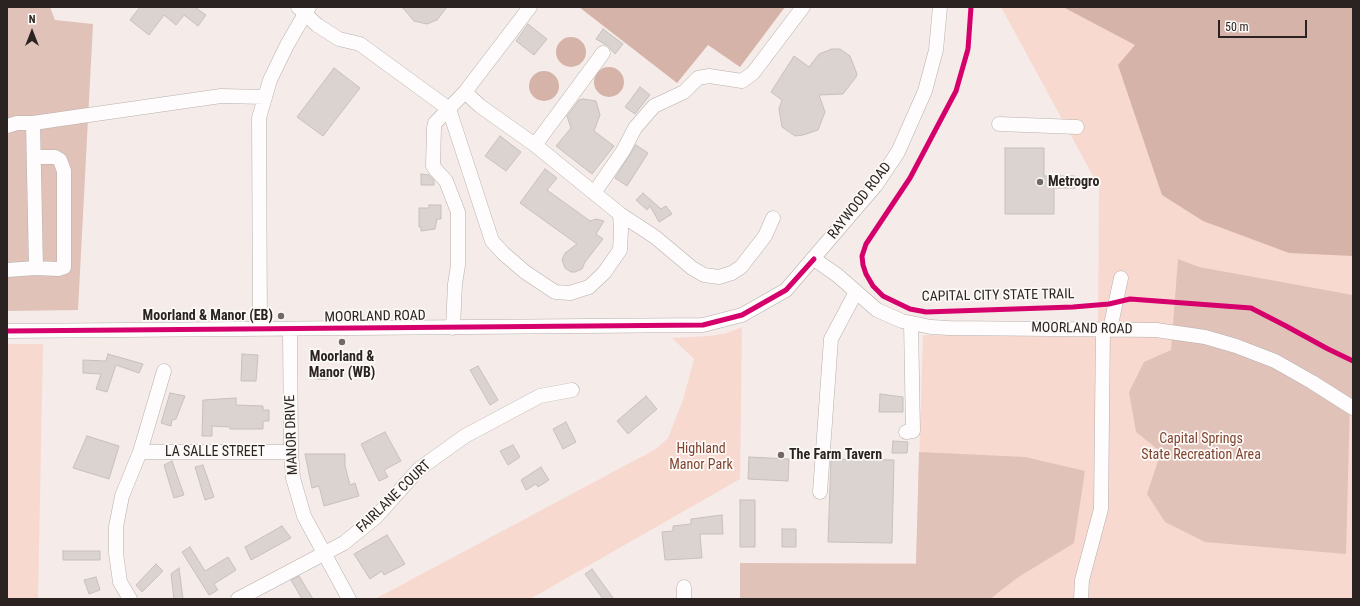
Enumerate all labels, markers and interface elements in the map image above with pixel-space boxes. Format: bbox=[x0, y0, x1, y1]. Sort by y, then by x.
north arrow bbox=[12, 12, 52, 52]
scale bar bbox=[1220, 12, 1309, 38]
text: N bbox=[29, 13, 35, 26]
text: 50 m bbox=[1225, 20, 1249, 34]
street label: RAYWOOD ROAD bbox=[825, 159, 895, 243]
place label: Metrogro bbox=[1048, 174, 1099, 190]
marker: Metrogro bbox=[1035, 177, 1045, 187]
street label: CAPITAL CITY STATE TRAIL bbox=[922, 286, 1074, 306]
place label: Moorland & Manor (EB) bbox=[143, 308, 273, 324]
street label: MOORLAND ROAD bbox=[324, 308, 426, 326]
marker: Moorland & Manor (EB) bbox=[276, 311, 286, 321]
street label: MOORLAND ROAD bbox=[1031, 320, 1133, 338]
marker: Moorland & Manor (WB) bbox=[337, 337, 347, 347]
place label: Moorland & Manor (WB) bbox=[309, 349, 375, 382]
street label: MANOR DRIVE bbox=[282, 395, 302, 475]
park label: Capital Springs State Recreation Area bbox=[1141, 431, 1261, 464]
park label: Highland Manor Park bbox=[669, 441, 733, 474]
street label: LA SALLE STREET bbox=[165, 444, 265, 460]
place label: The Farm Tavern bbox=[789, 447, 882, 463]
marker: The Farm Tavern bbox=[776, 450, 786, 460]
street label: FAIRLANE COURT bbox=[353, 457, 435, 537]

